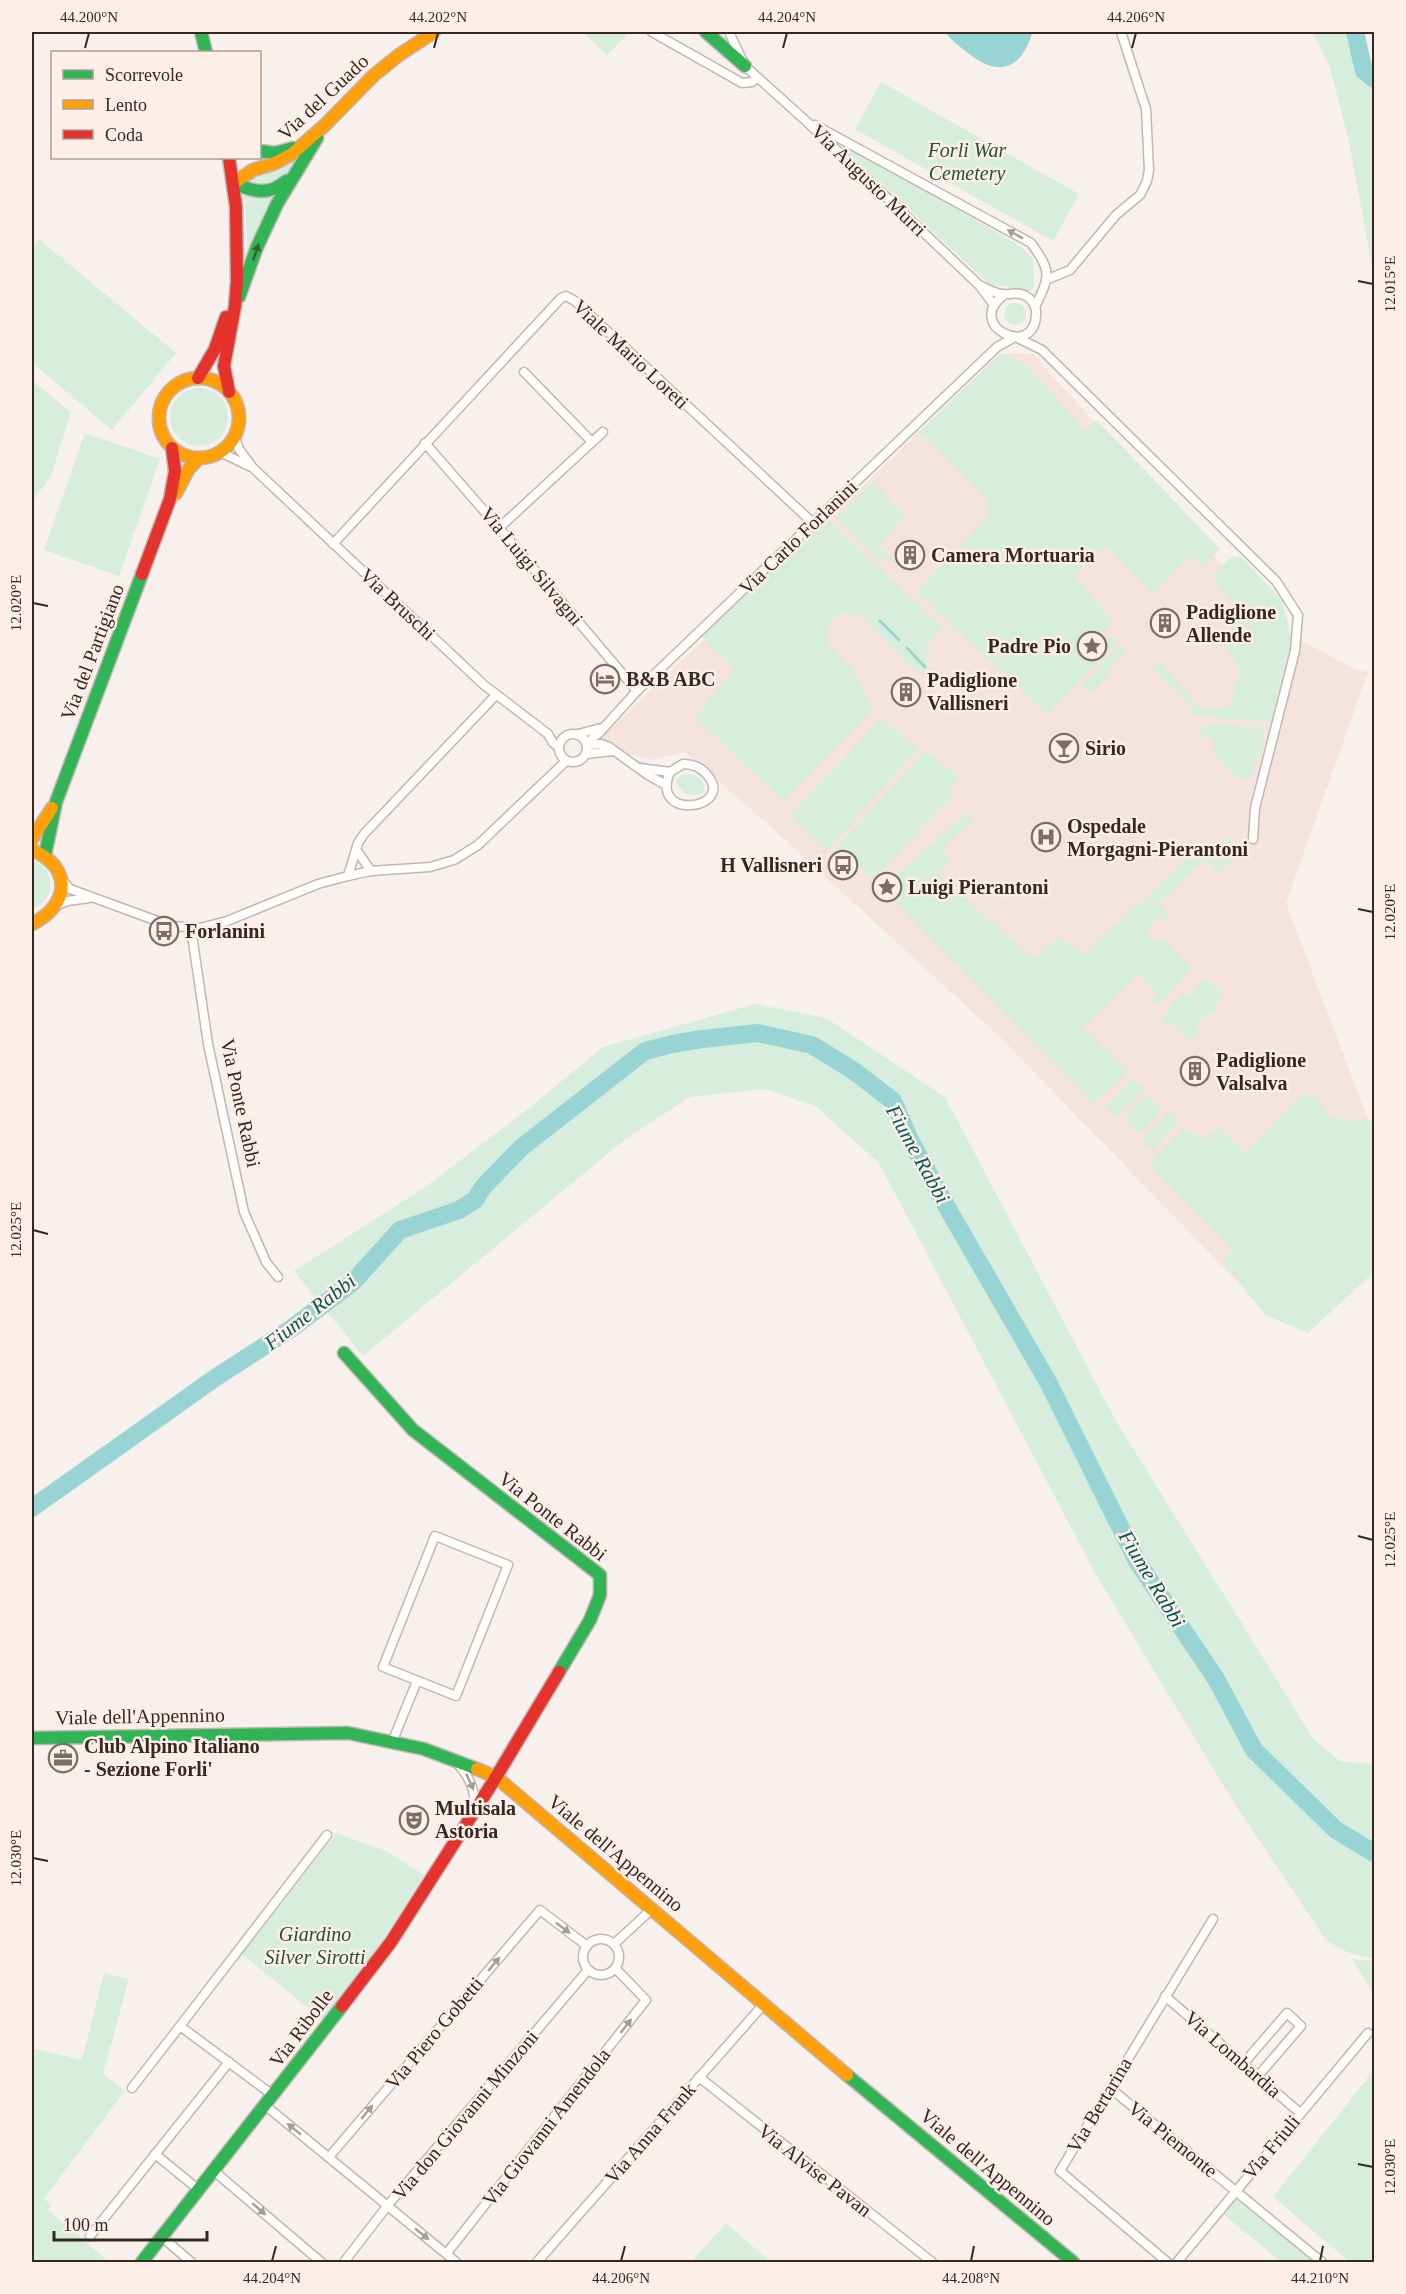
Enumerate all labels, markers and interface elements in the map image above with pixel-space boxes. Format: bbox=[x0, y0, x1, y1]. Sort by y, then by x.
text: 44.200°N bbox=[60, 9, 118, 25]
text: 44.202°N bbox=[409, 9, 467, 25]
text: 44.204°N bbox=[758, 9, 816, 25]
text: 44.206°N bbox=[1107, 9, 1165, 25]
street label: Via del Guado bbox=[273, 50, 373, 144]
legend bbox=[51, 51, 261, 159]
text: Scorrevole bbox=[105, 65, 183, 85]
text: Lento bbox=[105, 95, 147, 115]
street label: Via Augusto Murri bbox=[806, 120, 931, 241]
text: Coda bbox=[105, 125, 143, 145]
park label: Forli War Cemetery bbox=[927, 139, 1007, 185]
one-way arrow bbox=[1006, 229, 1023, 239]
one-way arrow bbox=[251, 243, 261, 261]
text: 12.015°E bbox=[1382, 256, 1398, 312]
street label: Viale Mario Loreti bbox=[569, 295, 694, 413]
street label: Via Carlo Forlanini bbox=[734, 475, 862, 599]
street label: Via Luigi Silvagni bbox=[475, 502, 588, 631]
building icon: Camera Mortuaria bbox=[894, 539, 926, 571]
place label: Camera Mortuaria bbox=[931, 544, 1095, 566]
street label: Via Bruschi bbox=[356, 564, 441, 645]
text: 12.020°E bbox=[8, 575, 24, 631]
street label: Via del Partigiano bbox=[56, 581, 129, 724]
place label: Padiglione Allende bbox=[1186, 601, 1276, 646]
building icon: Padiglione Allende bbox=[1149, 607, 1181, 639]
place icon: Padre Pio bbox=[1076, 630, 1108, 662]
place label: Padre Pio bbox=[987, 635, 1071, 657]
hotel icon: B&B ABC bbox=[589, 663, 621, 695]
place label: B&B ABC bbox=[626, 668, 715, 690]
place label: Padiglione Vallisneri bbox=[927, 669, 1017, 714]
building icon: Padiglione Vallisneri bbox=[890, 676, 922, 708]
bar icon: Sirio bbox=[1048, 732, 1080, 764]
place label: Sirio bbox=[1085, 737, 1126, 759]
place label: Ospedale Morgagni-Pierantoni bbox=[1067, 815, 1249, 861]
hospital icon: Ospedale Morgagni-Pierantoni bbox=[1030, 821, 1062, 853]
bus stop icon: H Vallisneri bbox=[827, 849, 859, 881]
place label: H Vallisneri bbox=[720, 854, 822, 876]
place icon: Luigi Pierantoni bbox=[871, 871, 903, 903]
place label: Luigi Pierantoni bbox=[908, 876, 1049, 899]
text: 12.020°E bbox=[1382, 884, 1398, 940]
bus stop icon: Forlanini bbox=[148, 915, 180, 947]
place label: Forlanini bbox=[185, 920, 265, 942]
street label: Via Ponte Rabbi bbox=[217, 1037, 265, 1170]
place label: Padiglione Valsalva bbox=[1216, 1049, 1306, 1094]
building icon: Padiglione Valsalva bbox=[1179, 1055, 1211, 1087]
water label: Fiume Rabbi bbox=[881, 1100, 955, 1208]
text: 12.025°E bbox=[8, 1202, 24, 1258]
water label: Fiume Rabbi bbox=[259, 1269, 360, 1356]
street label: Via Ponte Rabbi bbox=[495, 1467, 612, 1565]
text: 12.025°E bbox=[1382, 1512, 1398, 1568]
water label: Fiume Rabbi bbox=[1113, 1525, 1190, 1632]
street label: Viale dell'Appennino bbox=[55, 1704, 225, 1729]
place label: Club Alpino Italiano - Sezione Forli' bbox=[84, 1735, 260, 1780]
office icon: Club Alpino Italiano - Sezione Forli' bbox=[47, 1742, 79, 1774]
one-way arrow bbox=[464, 1773, 474, 1791]
street label: Viale dell'Appennino bbox=[543, 1790, 688, 1917]
place label: Multisala Astoria bbox=[435, 1797, 516, 1842]
theatre icon: Multisala Astoria bbox=[398, 1804, 430, 1836]
text: 12.030°E bbox=[8, 1830, 24, 1886]
one-way arrow bbox=[556, 1921, 571, 1933]
park label: Giardino Silver Sirotti bbox=[265, 1923, 365, 1968]
one-way arrow bbox=[487, 1956, 500, 1972]
street label: Via Piero Gobetti bbox=[381, 1972, 488, 2094]
street label: Via Ribolle bbox=[265, 1985, 337, 2071]
street label: Via Lombardia bbox=[1180, 2006, 1286, 2102]
one-way arrow bbox=[619, 2018, 632, 2034]
street label: Via don Giovanni Minzoni bbox=[388, 2025, 543, 2204]
street label: Via Giovanni Amendola bbox=[478, 2044, 615, 2210]
street label: Via Bertarina bbox=[1062, 2053, 1136, 2157]
street label: Via Anna Frank bbox=[600, 2078, 700, 2188]
street label: Via Piemonte bbox=[1124, 2096, 1222, 2182]
street label: Viale dell'Appennino bbox=[915, 2104, 1060, 2231]
one-way arrow bbox=[360, 2105, 373, 2120]
street label: Via Friuli bbox=[1238, 2110, 1304, 2184]
street label: Via Alvise Pavan bbox=[754, 2119, 876, 2221]
one-way arrow bbox=[286, 2122, 302, 2135]
text: 12.030°E bbox=[1382, 2139, 1398, 2195]
one-way arrow bbox=[251, 2202, 266, 2215]
scale bar bbox=[54, 2204, 207, 2242]
text: 100 m bbox=[63, 2215, 109, 2235]
one-way arrow bbox=[415, 2227, 430, 2239]
text: 44.204°N bbox=[243, 2270, 301, 2286]
text: 44.206°N bbox=[592, 2270, 650, 2286]
text: 44.208°N bbox=[942, 2270, 1000, 2286]
text: 44.210°N bbox=[1291, 2270, 1349, 2286]

